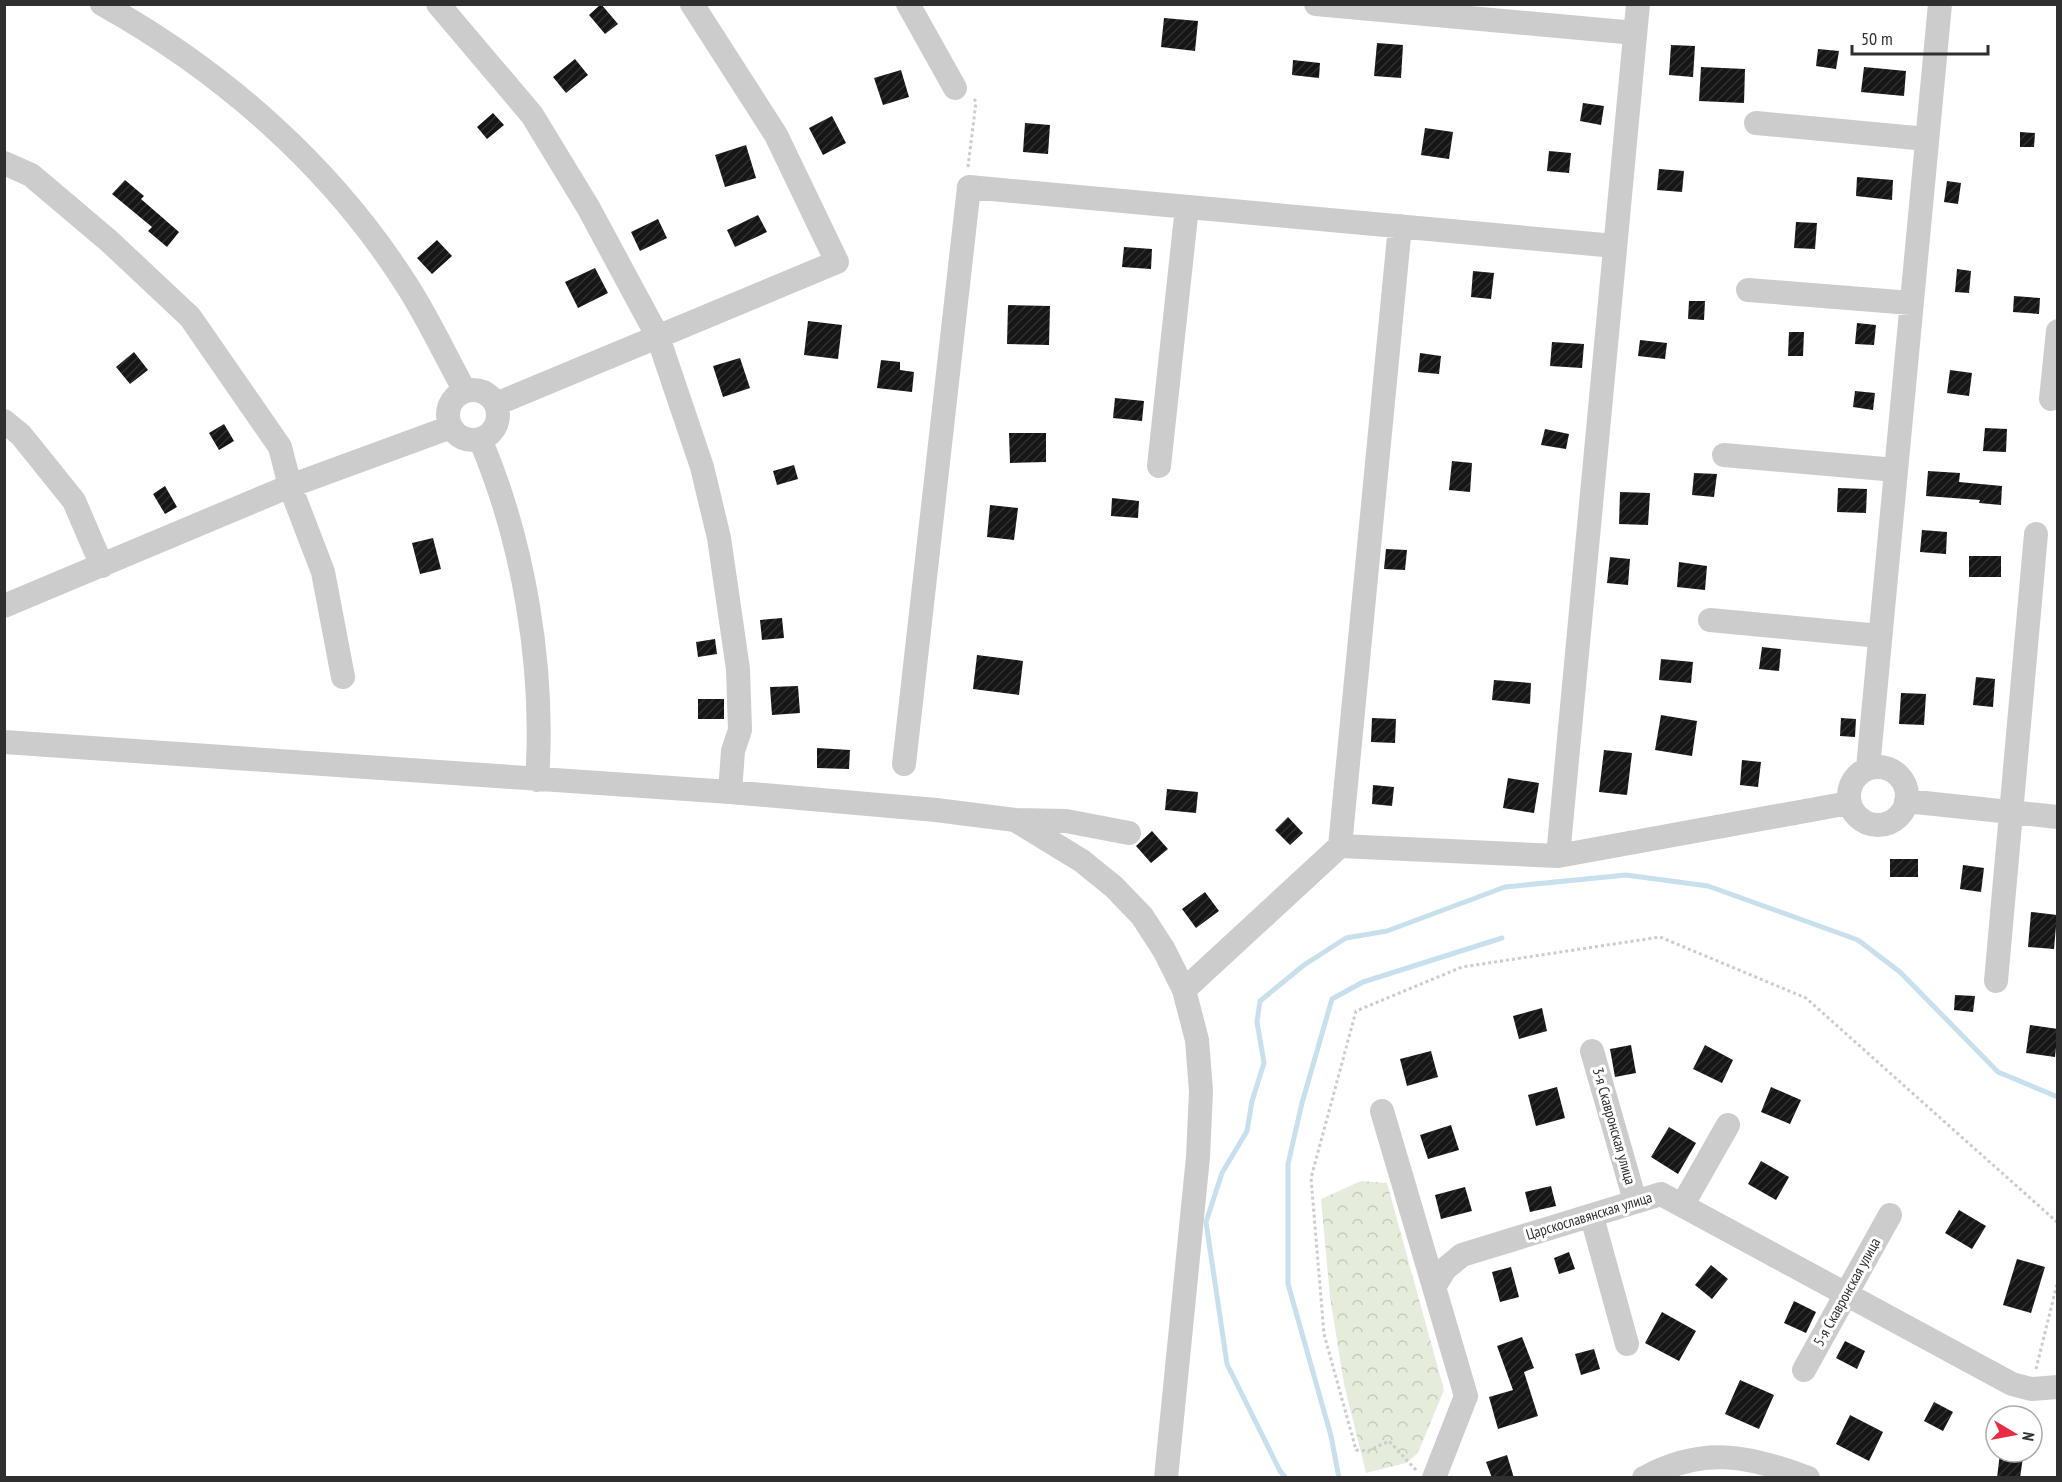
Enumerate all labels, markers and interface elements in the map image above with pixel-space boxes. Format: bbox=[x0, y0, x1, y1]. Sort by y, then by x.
scale bar bbox=[1852, 18, 1988, 56]
text: 50 m bbox=[1861, 27, 1893, 50]
street label: 3-я Скавронская улица bbox=[1589, 1065, 1640, 1187]
street label: Царскославянская улица bbox=[1524, 1187, 1654, 1244]
street label: 5-я Скавронская улица bbox=[1809, 1234, 1884, 1349]
north arrow bbox=[1984, 1404, 2044, 1464]
text: N bbox=[2018, 1431, 2039, 1443]

